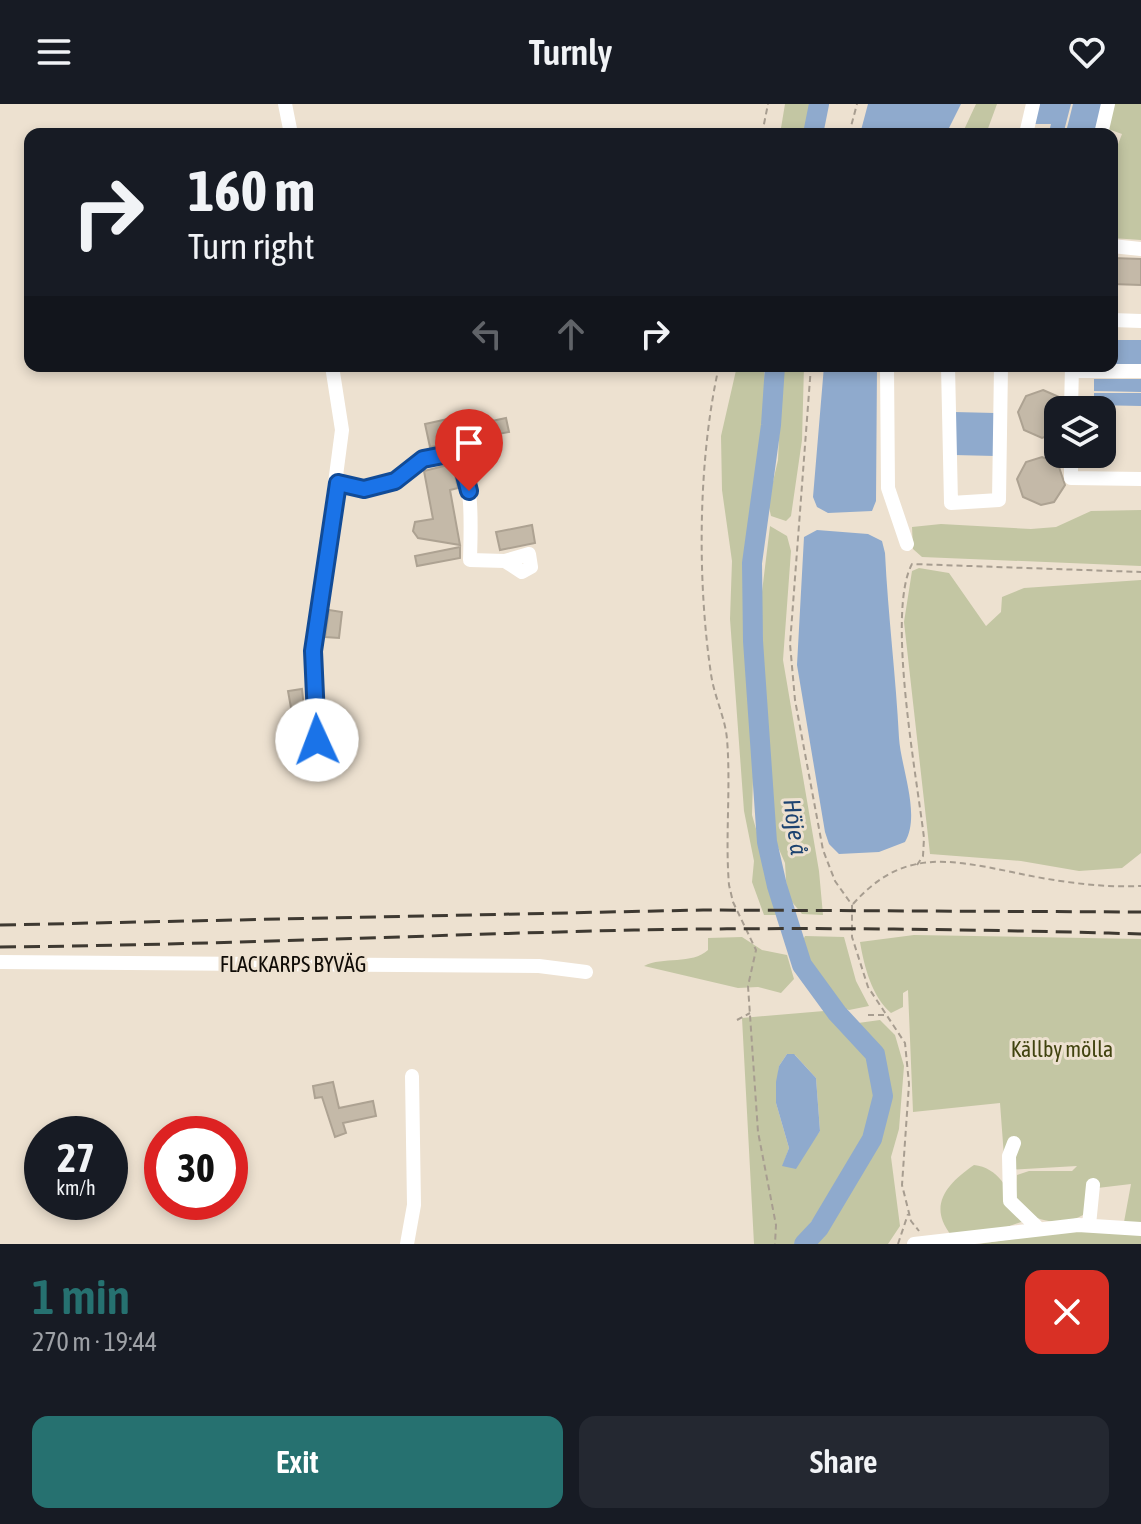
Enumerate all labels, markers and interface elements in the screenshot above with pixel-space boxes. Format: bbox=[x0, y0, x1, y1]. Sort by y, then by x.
icon: menu bbox=[32, 30, 76, 74]
icon: heart bbox=[1065, 30, 1109, 74]
text: Turnly bbox=[529, 31, 612, 73]
text: 160 m bbox=[188, 159, 315, 223]
icon: right bbox=[56, 160, 160, 264]
text: Turn right bbox=[188, 225, 315, 267]
icon: left bbox=[465, 312, 509, 356]
icon: ahead bbox=[549, 312, 593, 356]
icon: right bbox=[633, 312, 677, 356]
map controls bbox=[1044, 396, 1116, 468]
button: layers bbox=[1044, 396, 1116, 468]
pin bbox=[435, 409, 503, 491]
icon: arrive bbox=[447, 421, 491, 465]
position arrow bbox=[275, 698, 359, 782]
water label: Höje å bbox=[778, 797, 813, 857]
street label: FLACKARPS BYVÄG bbox=[220, 951, 366, 977]
park label: Källby mölla bbox=[1011, 1036, 1113, 1062]
speed limit sign: 30 bbox=[144, 1116, 248, 1220]
text: 27 bbox=[57, 1135, 95, 1180]
text: km/h bbox=[56, 1176, 96, 1199]
text: 1 min bbox=[32, 1269, 130, 1324]
button: close bbox=[1025, 1270, 1109, 1354]
text: 270 m · 19:44 bbox=[32, 1327, 157, 1357]
button: Exit bbox=[32, 1416, 563, 1508]
button: Share bbox=[579, 1416, 1109, 1508]

